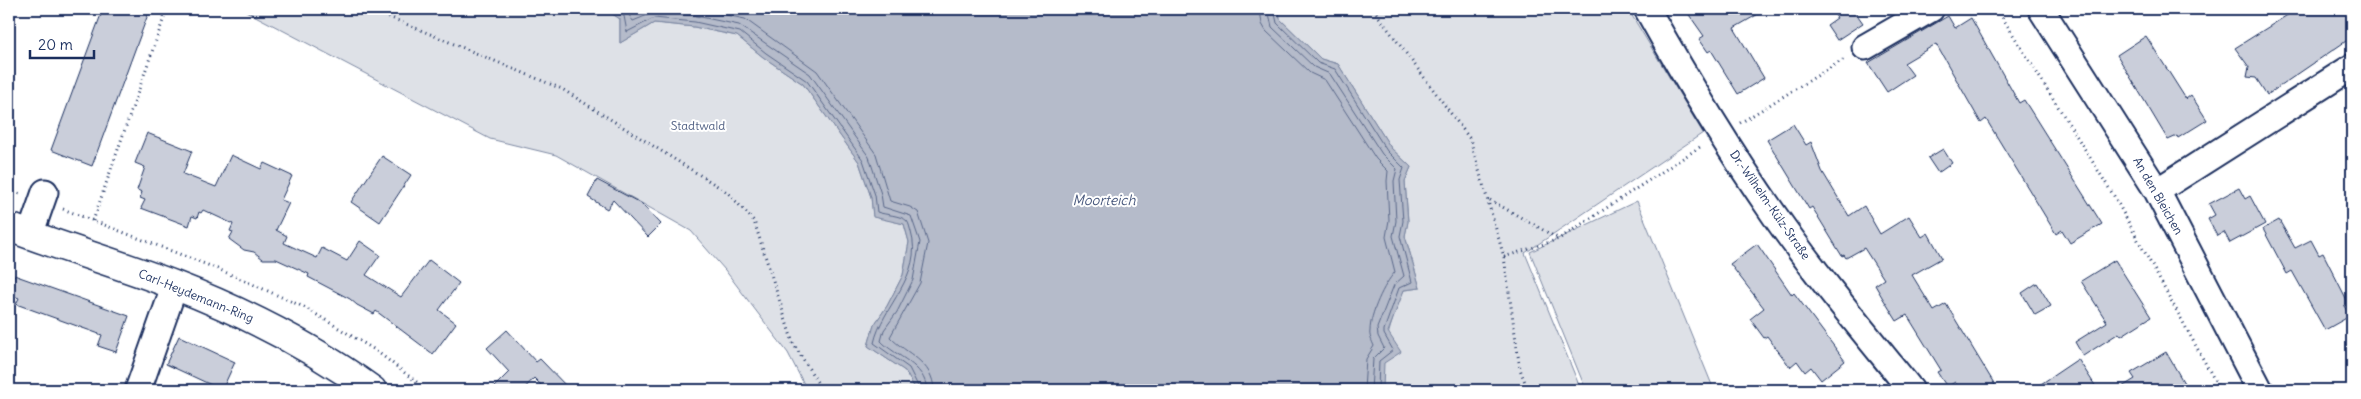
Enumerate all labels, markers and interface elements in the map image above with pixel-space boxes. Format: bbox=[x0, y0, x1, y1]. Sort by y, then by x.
scale bar bbox=[30, 28, 94, 60]
text: 20 m bbox=[38, 35, 73, 54]
park label: Stadtwald bbox=[671, 118, 725, 133]
street label: Dr.-Wilhelm-Külz-Straße bbox=[1727, 147, 1814, 262]
street label: An den Bleichen bbox=[2130, 154, 2187, 237]
water label: Moorteich bbox=[1072, 191, 1136, 209]
street label: Carl-Heydemann-Ring bbox=[136, 266, 256, 326]

